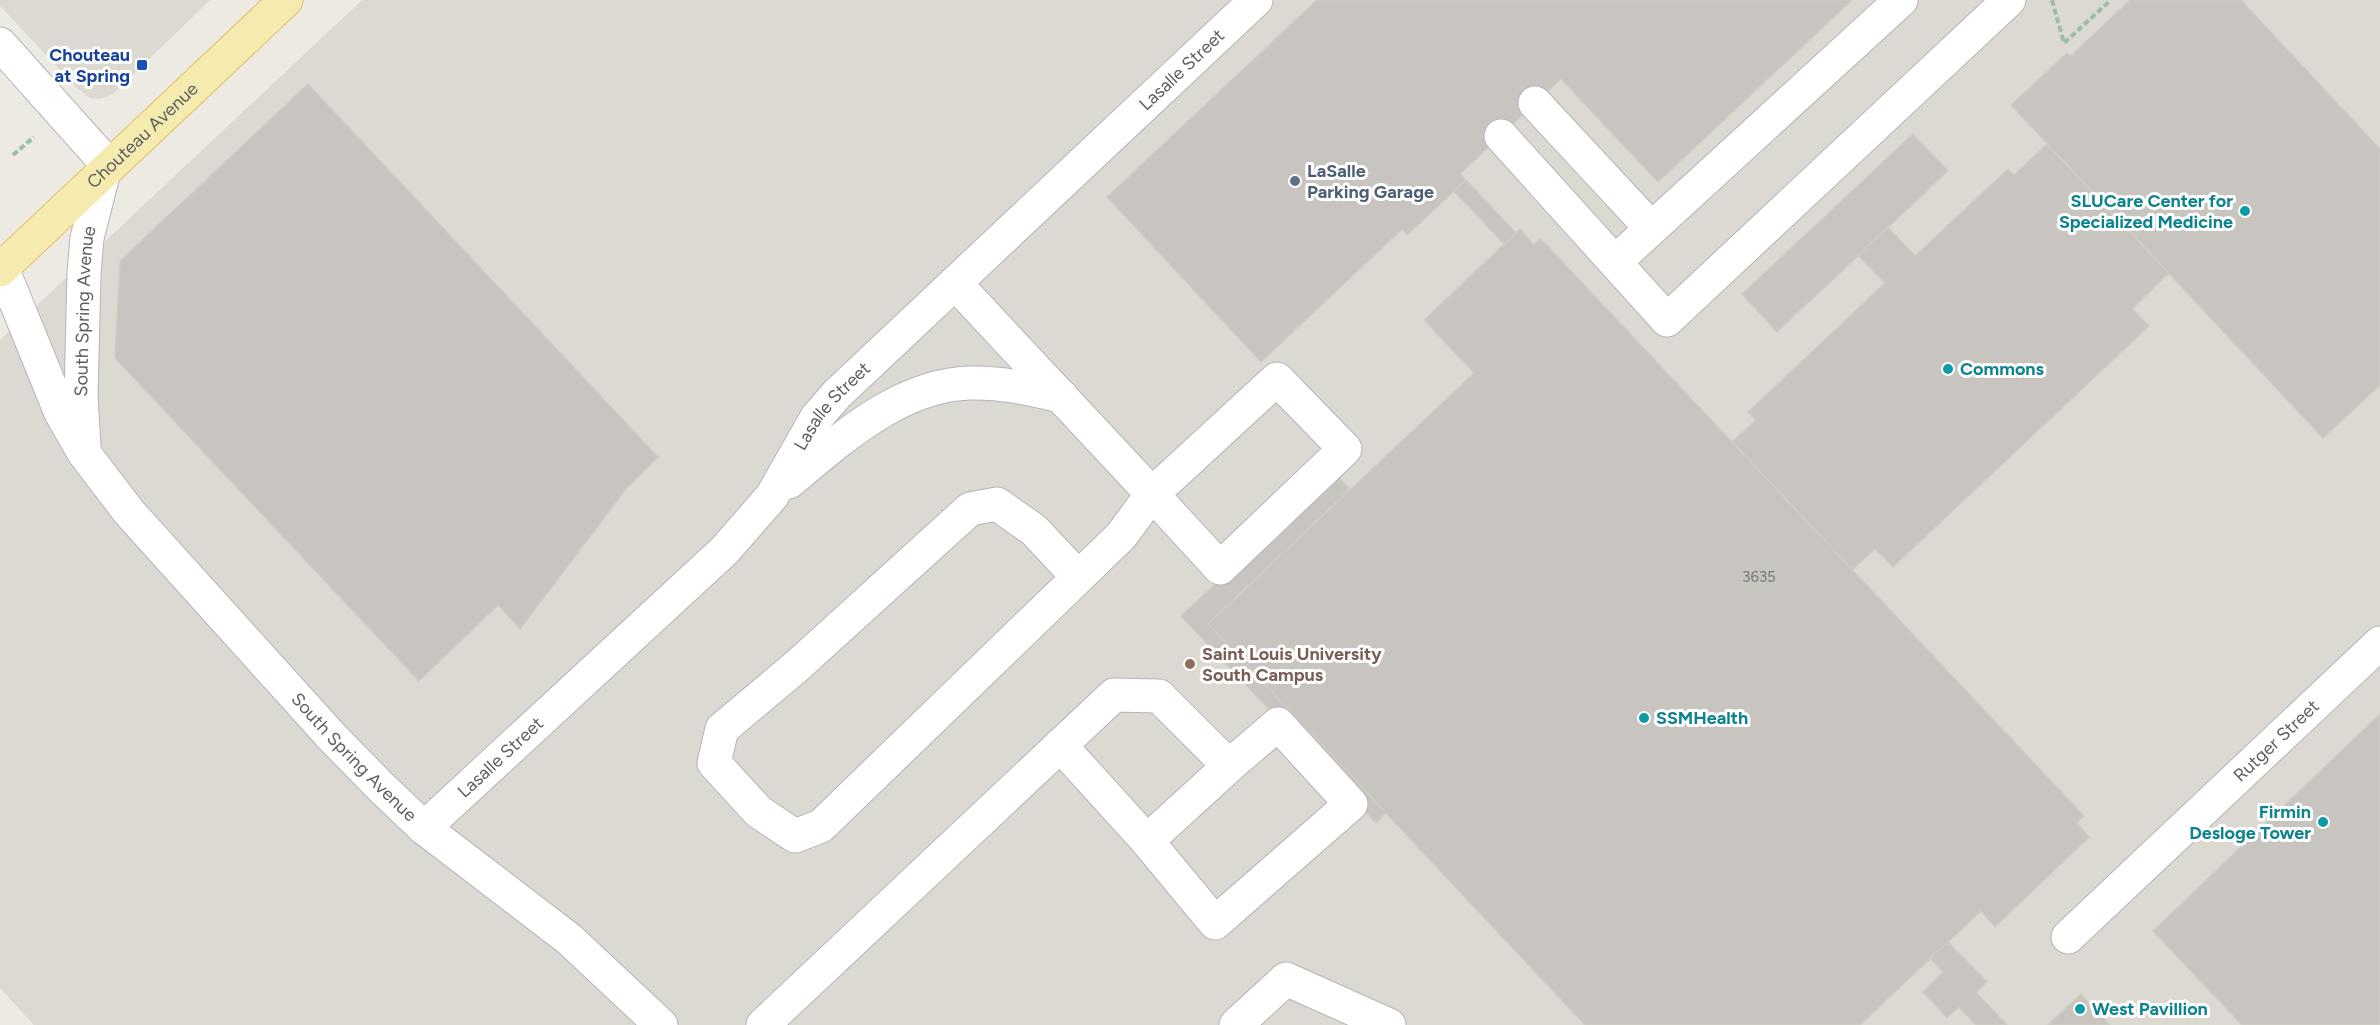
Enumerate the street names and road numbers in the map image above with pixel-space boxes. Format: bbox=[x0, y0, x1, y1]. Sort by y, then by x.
street label: Lasalle Street bbox=[1135, 24, 1229, 115]
street label: Chouteau Avenue bbox=[82, 78, 203, 193]
street label: South Spring Avenue bbox=[70, 223, 101, 397]
street label: Lasalle Street bbox=[789, 357, 875, 454]
street label: South Spring Avenue bbox=[287, 688, 421, 826]
street label: Rutger Street bbox=[2229, 695, 2324, 786]
street label: Lasalle Street bbox=[453, 712, 548, 802]

